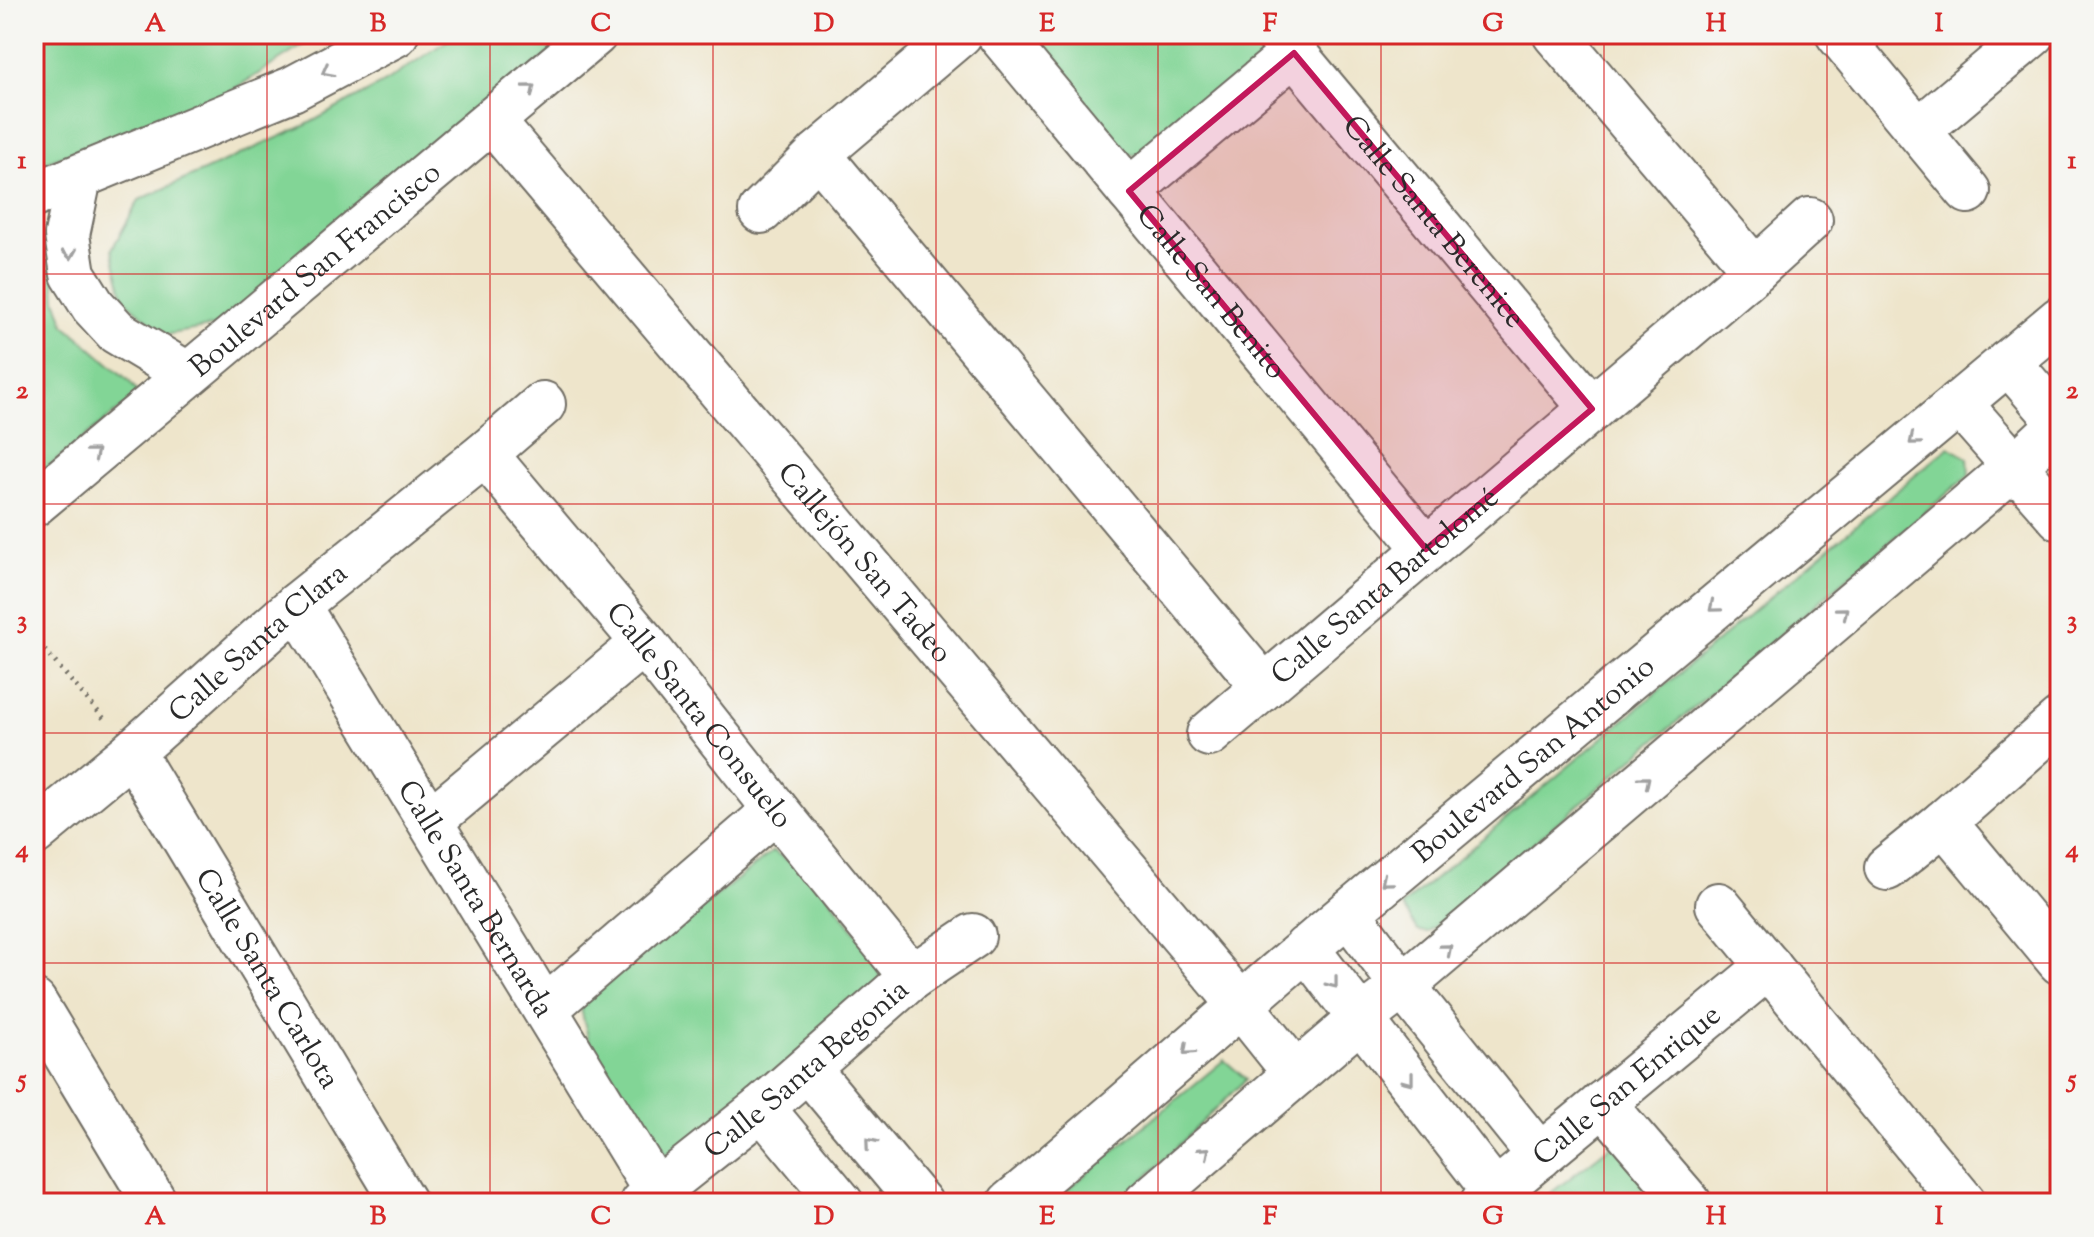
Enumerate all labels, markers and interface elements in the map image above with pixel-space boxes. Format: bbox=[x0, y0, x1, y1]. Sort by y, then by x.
text: A bbox=[144, 6, 166, 43]
text: B bbox=[370, 6, 387, 43]
text: C bbox=[591, 6, 611, 43]
text: D bbox=[814, 6, 834, 43]
text: E bbox=[1039, 6, 1055, 43]
text: F bbox=[1263, 6, 1278, 43]
text: G bbox=[1482, 6, 1504, 43]
text: H bbox=[1706, 6, 1727, 43]
text: I bbox=[1935, 6, 1944, 43]
one-way arrow bbox=[320, 61, 335, 76]
one-way arrow bbox=[520, 84, 535, 99]
street label: Calle Santa Berenice bbox=[1331, 107, 1535, 338]
text: 1 bbox=[18, 143, 27, 180]
text: 1 bbox=[2068, 143, 2077, 180]
street label: Boulevard San Francisco bbox=[181, 153, 451, 389]
street label: Calle San Benito bbox=[1125, 196, 1296, 390]
one-way arrow bbox=[61, 248, 78, 261]
text: 2 bbox=[16, 373, 29, 410]
text: 2 bbox=[2066, 373, 2079, 410]
one-way arrow bbox=[1908, 431, 1923, 445]
one-way arrow bbox=[84, 448, 99, 463]
street label: Callejón San Tadeo bbox=[766, 454, 961, 674]
street label: Calle Santa Bartolomé bbox=[1263, 478, 1509, 696]
street label: Calle Santa Clara bbox=[160, 553, 358, 734]
street label: Calle Santa Consuelo bbox=[594, 594, 802, 839]
one-way arrow bbox=[1709, 597, 1724, 612]
text: 3 bbox=[17, 603, 27, 640]
text: 3 bbox=[2067, 603, 2077, 640]
one-way arrow bbox=[1834, 607, 1849, 622]
street label: Boulevard San Antonio bbox=[1404, 647, 1665, 875]
street label: Calle Santa Bernarda bbox=[385, 773, 564, 1027]
one-way arrow bbox=[1636, 776, 1650, 791]
text: 4 bbox=[14, 832, 29, 869]
text: 4 bbox=[2064, 832, 2079, 869]
street label: Calle Santa Carlota bbox=[183, 861, 349, 1098]
one-way arrow bbox=[1380, 871, 1395, 886]
one-way arrow bbox=[1438, 944, 1452, 959]
street label: Calle Santa Begonia bbox=[695, 970, 919, 1170]
one-way arrow bbox=[1324, 974, 1338, 989]
street label: Calle San Enrique bbox=[1524, 995, 1731, 1177]
one-way arrow bbox=[1183, 1041, 1197, 1055]
text: 5 bbox=[16, 1062, 27, 1099]
text: 5 bbox=[2066, 1062, 2077, 1099]
one-way arrow bbox=[1399, 1071, 1413, 1086]
one-way arrow bbox=[865, 1138, 880, 1152]
one-way arrow bbox=[1196, 1147, 1210, 1162]
text: A bbox=[144, 1199, 166, 1236]
text: B bbox=[370, 1199, 387, 1236]
text: C bbox=[591, 1199, 611, 1236]
text: D bbox=[814, 1199, 834, 1236]
text: E bbox=[1039, 1199, 1055, 1236]
text: F bbox=[1263, 1199, 1278, 1236]
text: G bbox=[1482, 1199, 1504, 1236]
text: H bbox=[1706, 1199, 1727, 1236]
text: I bbox=[1935, 1199, 1944, 1236]

